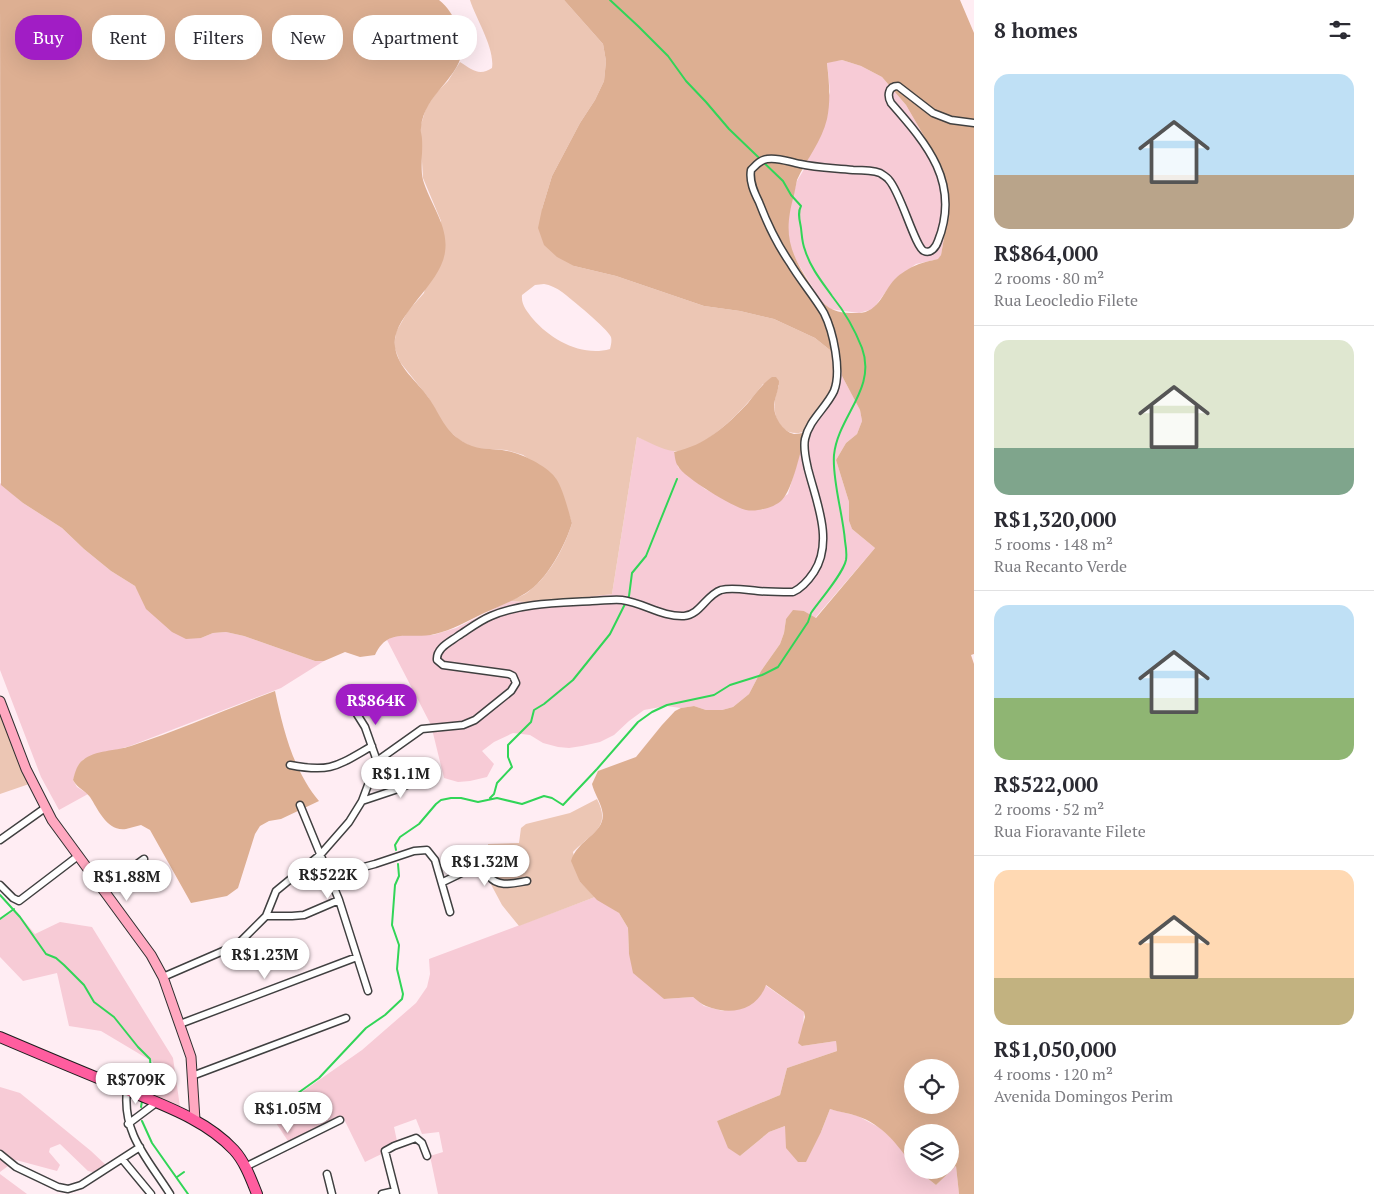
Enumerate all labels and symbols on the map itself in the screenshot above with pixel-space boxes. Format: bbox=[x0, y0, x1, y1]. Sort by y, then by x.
pin: R$864K bbox=[335, 684, 417, 726]
pin: R$1.1M bbox=[360, 756, 442, 799]
pin: R$1.32M bbox=[439, 844, 531, 887]
pin: R$522K bbox=[287, 858, 369, 900]
pin: R$1.88M bbox=[81, 860, 173, 902]
pin: R$1.23M bbox=[219, 938, 311, 980]
pin: R$709K bbox=[95, 1062, 177, 1105]
pin: R$1.05M bbox=[242, 1092, 334, 1134]

